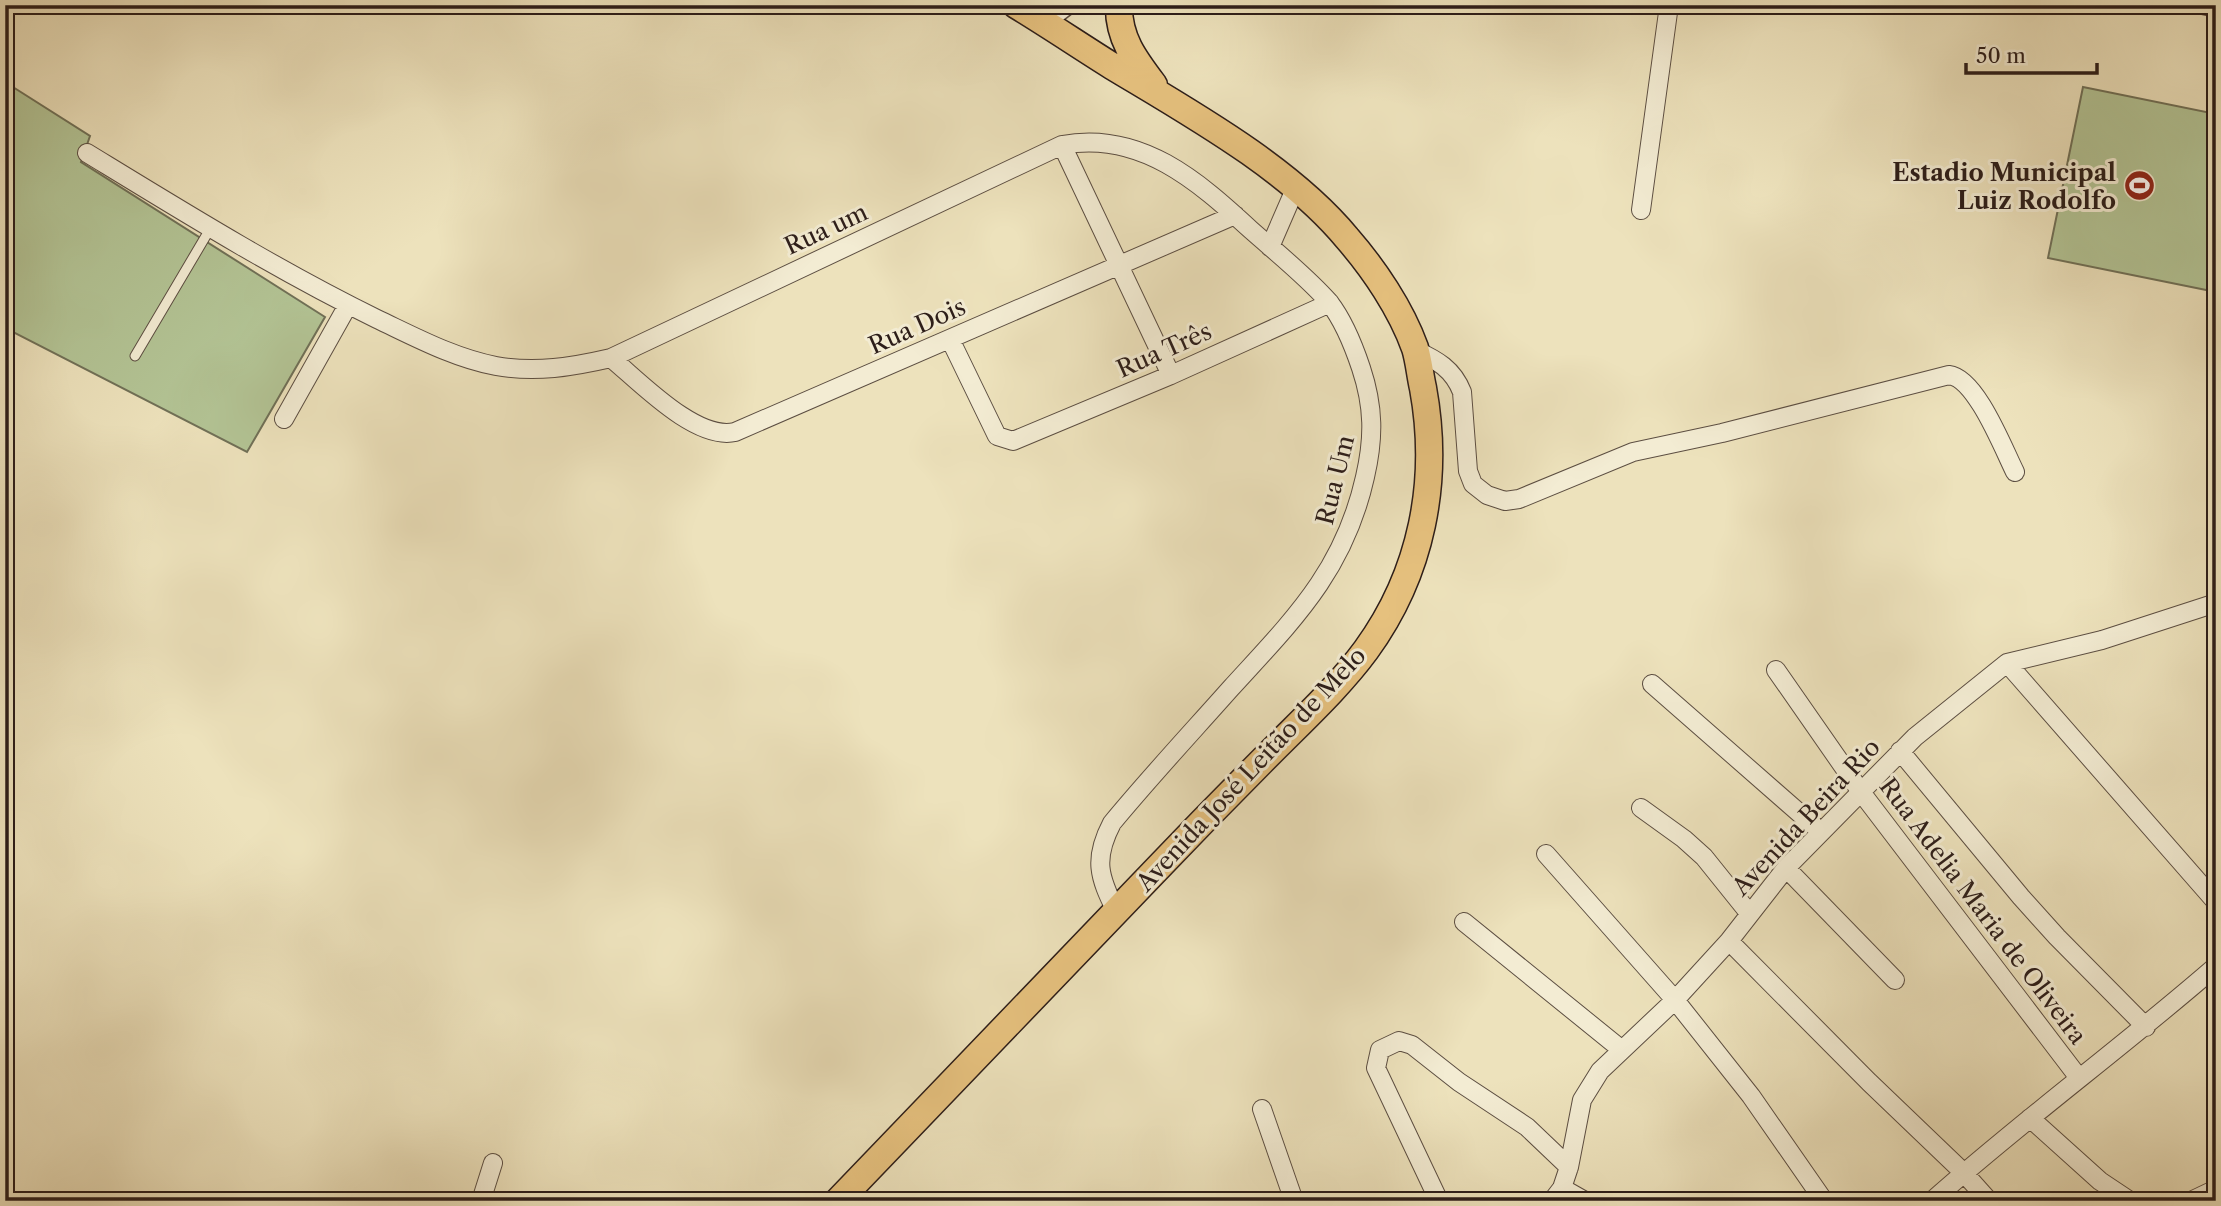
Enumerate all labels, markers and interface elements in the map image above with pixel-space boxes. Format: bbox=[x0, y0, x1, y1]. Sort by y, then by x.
scale bar bbox=[1966, 32, 2097, 76]
text: 50 m bbox=[1976, 43, 2026, 68]
place label: Estadio Municipal Luiz Rodolfo bbox=[1892, 158, 2116, 215]
sports icon: Estadio Municipal Luiz Rodolfo bbox=[2122, 169, 2156, 203]
street label: Rua um bbox=[780, 197, 872, 261]
street label: Rua Dois bbox=[864, 292, 970, 360]
street label: Rua Três bbox=[1112, 316, 1216, 384]
street label: Rua Um bbox=[1310, 432, 1360, 528]
street label: Avenida José Leitão de Melo bbox=[1130, 641, 1372, 898]
street label: Avenida Beira Rio bbox=[1725, 733, 1886, 902]
street label: Rua Adelia Maria de Oliveira bbox=[1873, 772, 2093, 1050]

